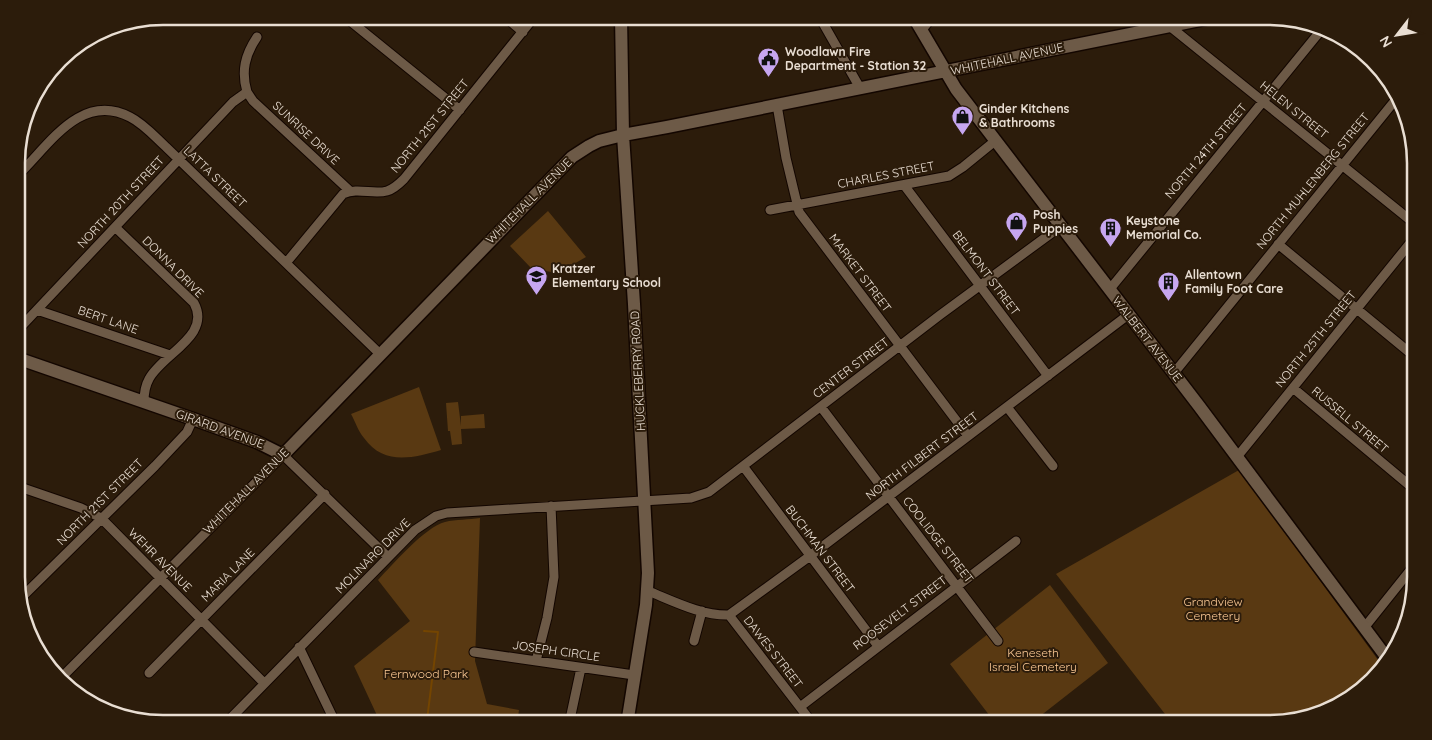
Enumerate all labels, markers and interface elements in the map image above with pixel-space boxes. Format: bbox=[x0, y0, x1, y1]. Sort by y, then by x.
north arrow bbox=[1372, 10, 1422, 60]
text: N bbox=[1375, 33, 1396, 51]
street label: WHITEHALL AVENUE bbox=[949, 39, 1065, 78]
place label: Woodlawn Fire Department - Station 32 bbox=[785, 44, 926, 73]
public building icon: Woodlawn Fire Department - Station 32 bbox=[757, 47, 781, 78]
street label: NORTH 21ST STREET bbox=[387, 76, 472, 176]
street label: HELEN STREET bbox=[1257, 77, 1332, 142]
street label: SUNRISE DRIVE bbox=[270, 98, 343, 168]
street label: NORTH 24TH STREET bbox=[1161, 100, 1250, 201]
place label: Ginder Kitchens & Bathrooms bbox=[979, 101, 1070, 130]
shop icon: Ginder Kitchens & Bathrooms bbox=[951, 104, 975, 135]
street label: NORTH MUHLENBERG STREET bbox=[1253, 109, 1372, 252]
street label: LATTA STREET bbox=[181, 143, 250, 210]
street label: NORTH 20TH STREET bbox=[74, 152, 167, 251]
street label: WHITEHALL AVENUE bbox=[483, 154, 575, 247]
street label: CHARLES STREET bbox=[836, 158, 936, 191]
place label: Posh Puppies bbox=[1033, 207, 1078, 236]
shop icon: Posh Puppies bbox=[1005, 210, 1029, 241]
place label: Keystone Memorial Co. bbox=[1126, 213, 1202, 242]
building icon: Keystone Memorial Co. bbox=[1098, 216, 1122, 247]
street label: BELMONT STREET bbox=[950, 227, 1023, 318]
street label: MARKET STREET bbox=[826, 231, 895, 315]
street label: DONNA DRIVE bbox=[139, 233, 207, 301]
place label: Kratzer Elementary School bbox=[552, 261, 661, 290]
school or university icon: Kratzer Elementary School bbox=[524, 264, 548, 295]
place label: Allentown Family Foot Care bbox=[1185, 267, 1283, 296]
building icon: Allentown Family Foot Care bbox=[1157, 270, 1181, 301]
street label: NORTH 25TH STREET bbox=[1272, 287, 1359, 390]
street label: WALBERT AVENUE bbox=[1109, 293, 1185, 384]
street label: BERT LANE bbox=[76, 302, 140, 337]
street label: HUCKLEBERRY ROAD bbox=[627, 310, 648, 431]
street label: CENTER STREET bbox=[810, 334, 892, 401]
street label: RUSSELL STREET bbox=[1309, 383, 1392, 456]
street label: GIRARD AVENUE bbox=[174, 406, 266, 451]
street label: NORTH FILBERT STREET bbox=[862, 408, 981, 503]
street label: WHITEHALL AVENUE bbox=[200, 444, 292, 537]
street label: NORTH 21ST STREET bbox=[53, 455, 146, 548]
street label: COOLIDGE STREET bbox=[900, 493, 977, 586]
street label: BUCHMAN STREET bbox=[783, 502, 858, 595]
street label: MOLINARO DRIVE bbox=[332, 515, 413, 596]
street label: WEHR AVENUE bbox=[125, 525, 195, 595]
street label: MARIA LANE bbox=[198, 545, 258, 605]
street label: ROOSEVELT STREET bbox=[850, 572, 950, 653]
park label: Grandview Cemetery bbox=[1183, 594, 1243, 623]
street label: DAWES STREET bbox=[741, 613, 806, 691]
street label: JOSEPH CIRCLE bbox=[511, 637, 601, 664]
park label: Keneseth Israel Cemetery bbox=[989, 645, 1077, 674]
park label: Fernwood Park bbox=[384, 666, 468, 681]

